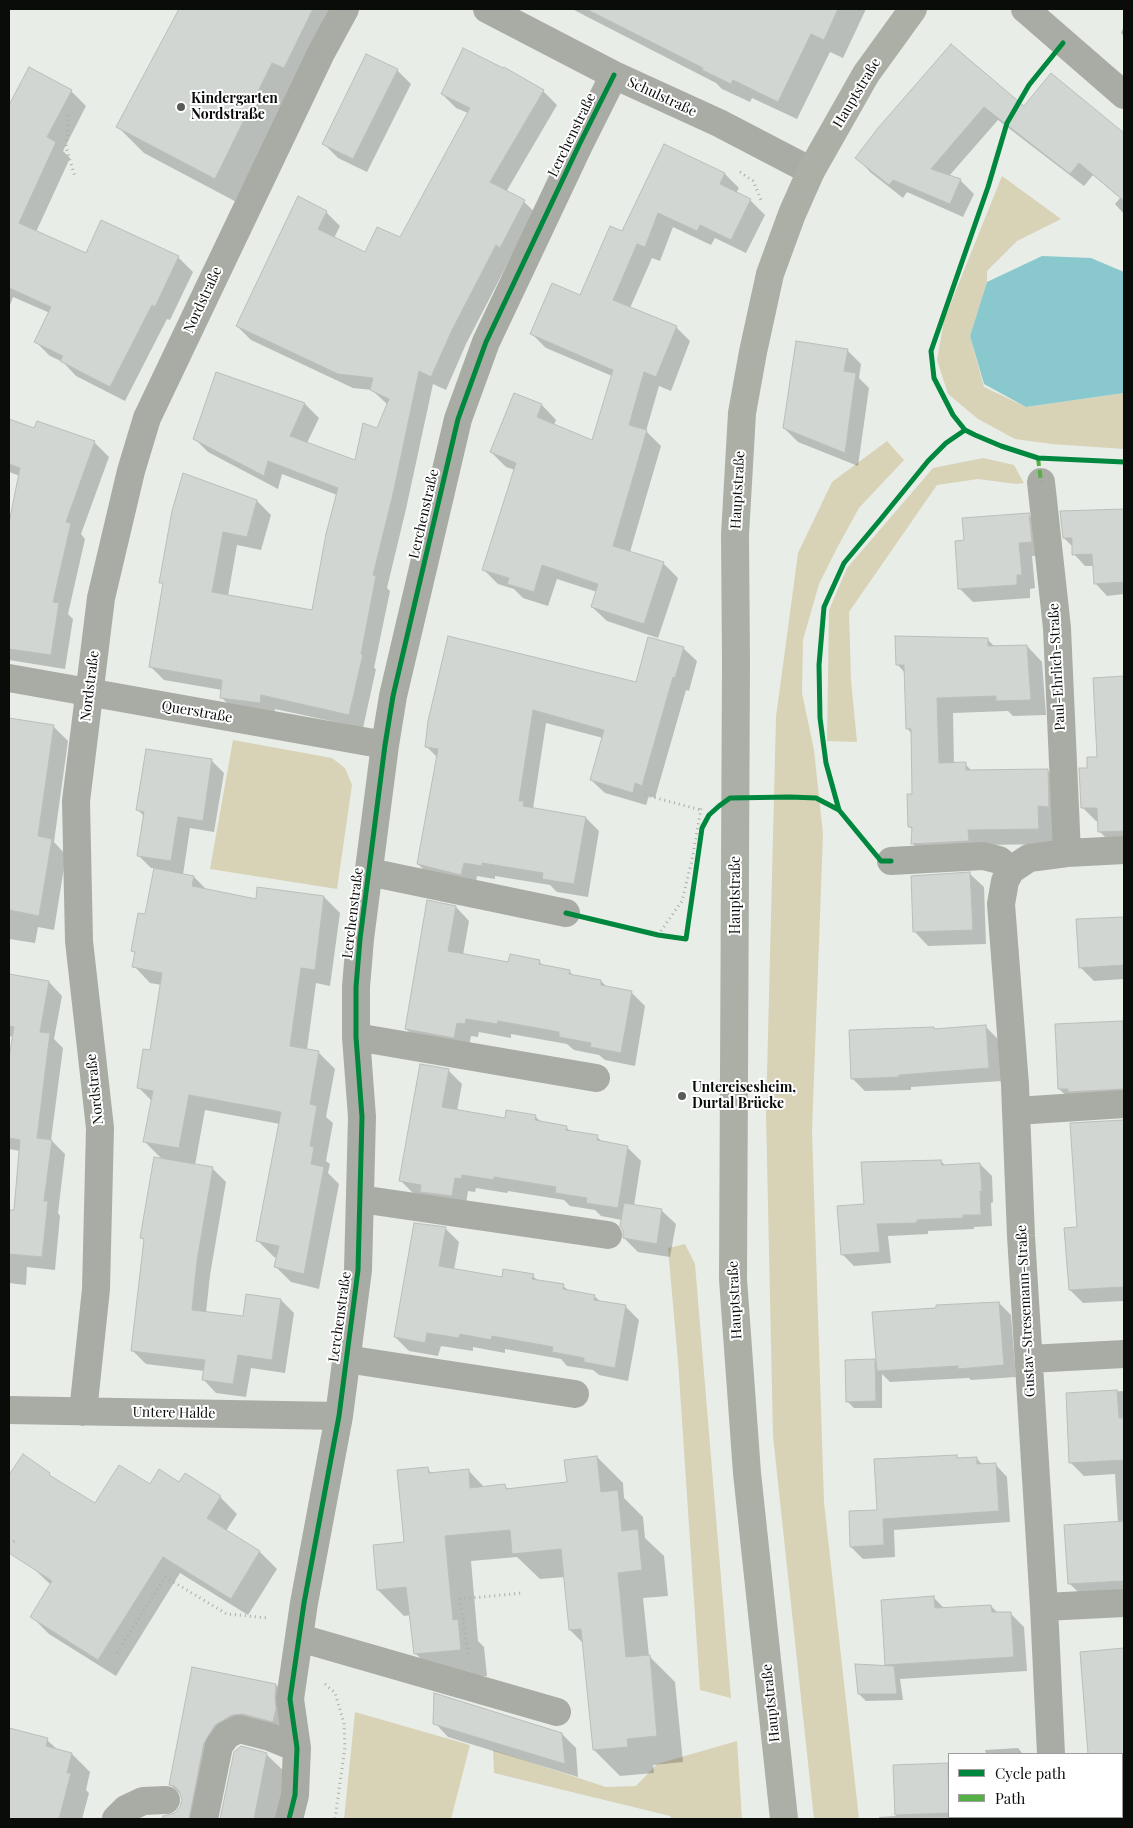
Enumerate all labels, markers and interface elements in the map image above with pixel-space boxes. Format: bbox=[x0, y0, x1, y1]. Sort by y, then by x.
street label: Hauptstraße bbox=[830, 55, 884, 131]
street label: Schulstraße bbox=[625, 74, 699, 120]
street label: Lerchenstraße bbox=[544, 90, 600, 180]
place label: Kindergarten Nordstraße bbox=[191, 91, 278, 124]
marker: Kindergarten Nordstraße bbox=[175, 101, 187, 113]
street label: Nordstraße bbox=[180, 264, 226, 336]
street label: Hauptstraße bbox=[728, 450, 748, 530]
street label: Lerchenstraße bbox=[406, 468, 442, 560]
street label: Paul-Ehrlich-Straße bbox=[1045, 603, 1069, 731]
street label: Nordstraße bbox=[77, 650, 103, 722]
street label: Querstraße bbox=[160, 698, 234, 726]
street label: Hauptstraße bbox=[728, 856, 744, 934]
street label: Lerchenstraße bbox=[339, 867, 367, 959]
street label: Nordstraße bbox=[83, 1053, 107, 1125]
place label: Untereisesheim, Durtal Brücke bbox=[692, 1080, 796, 1112]
marker: Untereisesheim, Durtal Brücke bbox=[676, 1090, 688, 1102]
street label: Gustav-Stresemann-Straße bbox=[1013, 1224, 1039, 1398]
street label: Hauptstraße bbox=[725, 1260, 745, 1340]
street label: Lerchenstraße bbox=[325, 1271, 355, 1363]
street label: Untere Halde bbox=[132, 1404, 216, 1422]
street label: Hauptstraße bbox=[759, 1663, 783, 1743]
legend bbox=[948, 1753, 1123, 1818]
text: Cycle path bbox=[995, 1763, 1066, 1783]
text: Path bbox=[995, 1788, 1025, 1808]

